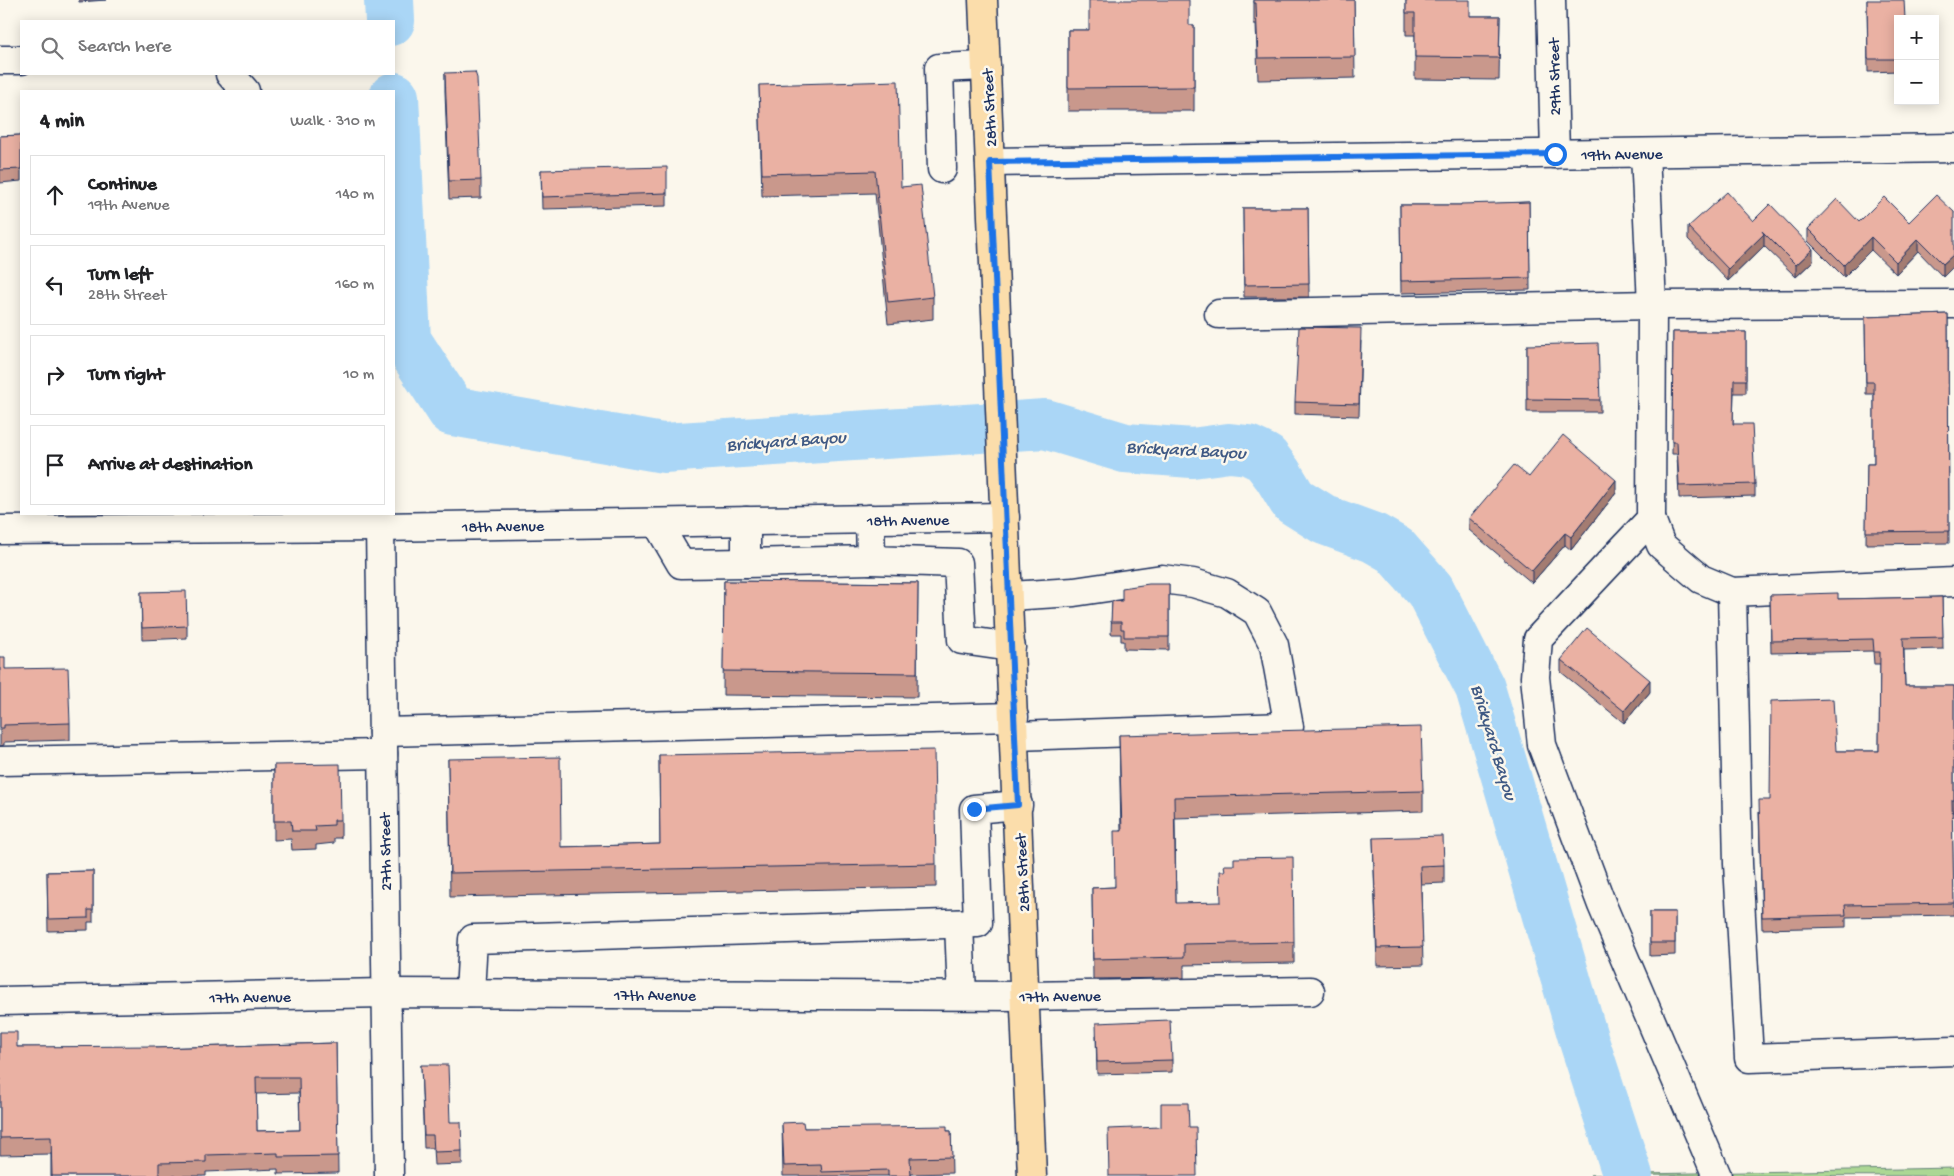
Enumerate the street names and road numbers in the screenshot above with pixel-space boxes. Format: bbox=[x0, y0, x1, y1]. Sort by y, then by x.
street label: 29th Street bbox=[1546, 37, 1567, 116]
street label: 28th Street bbox=[980, 67, 1003, 147]
street label: 19th Avenue bbox=[1580, 146, 1664, 167]
street label: 18th Avenue bbox=[866, 512, 950, 533]
street label: 18th Avenue bbox=[461, 518, 545, 539]
street label: 27th Street bbox=[377, 811, 398, 891]
street label: 28th Street bbox=[1013, 832, 1036, 912]
street label: 17th Avenue bbox=[613, 988, 697, 1007]
street label: 17th Avenue bbox=[1018, 988, 1102, 1009]
street label: 17th Avenue bbox=[208, 989, 292, 1010]

